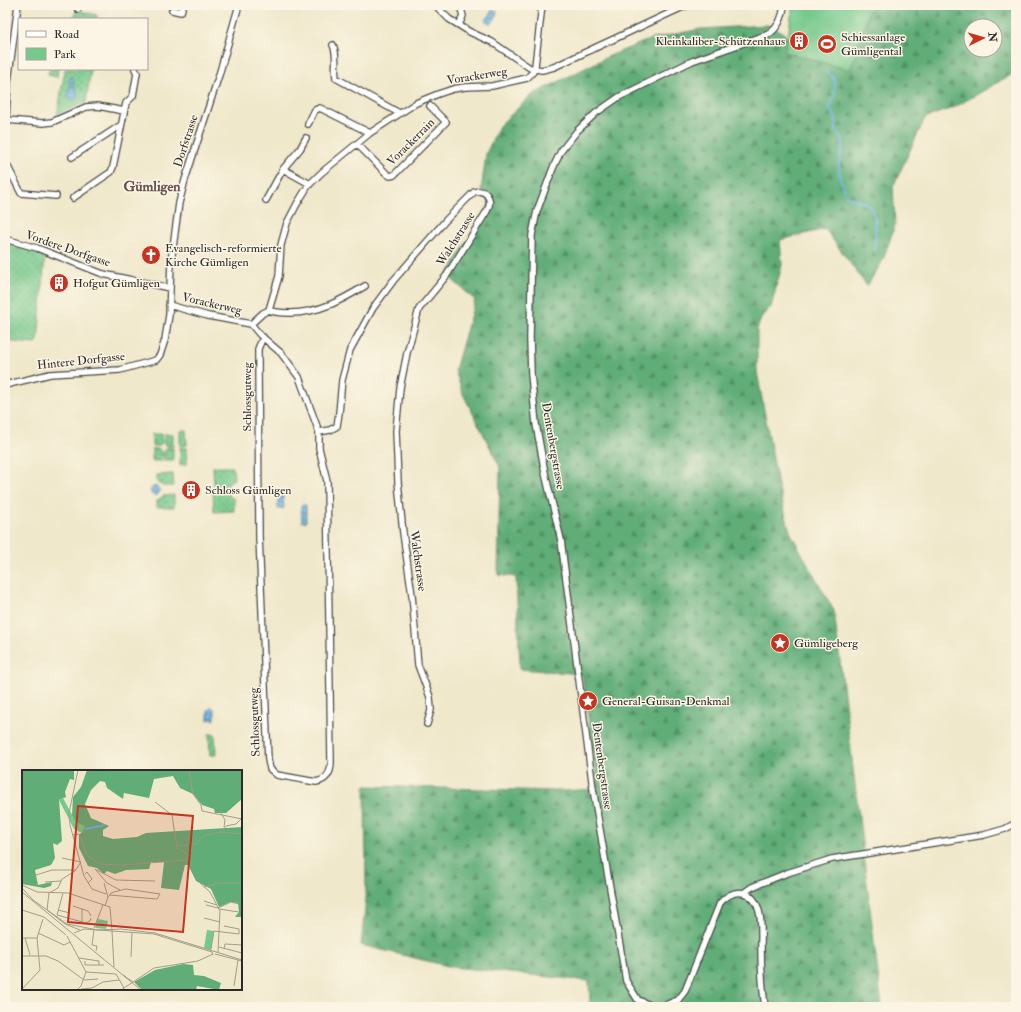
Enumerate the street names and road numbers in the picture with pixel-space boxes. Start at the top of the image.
street label: Vorackerweg [446,64,509,88]
street label: Dorfstrasse [170,113,202,169]
street label: Vorackerrain [384,115,438,169]
street label: Walchstrasse [433,209,478,270]
street label: Vordere Dorfgasse [24,227,112,271]
street label: Vorackerweg [181,290,244,318]
street label: Hintere Dorfgasse [36,349,126,373]
street label: Schlossgutweg [240,361,255,432]
street label: Dentenbergstrasse [538,401,568,491]
street label: Walchstrasse [406,529,430,592]
street label: Schlossgutweg [246,686,264,757]
street label: Dentenbergstrasse [588,721,616,811]

